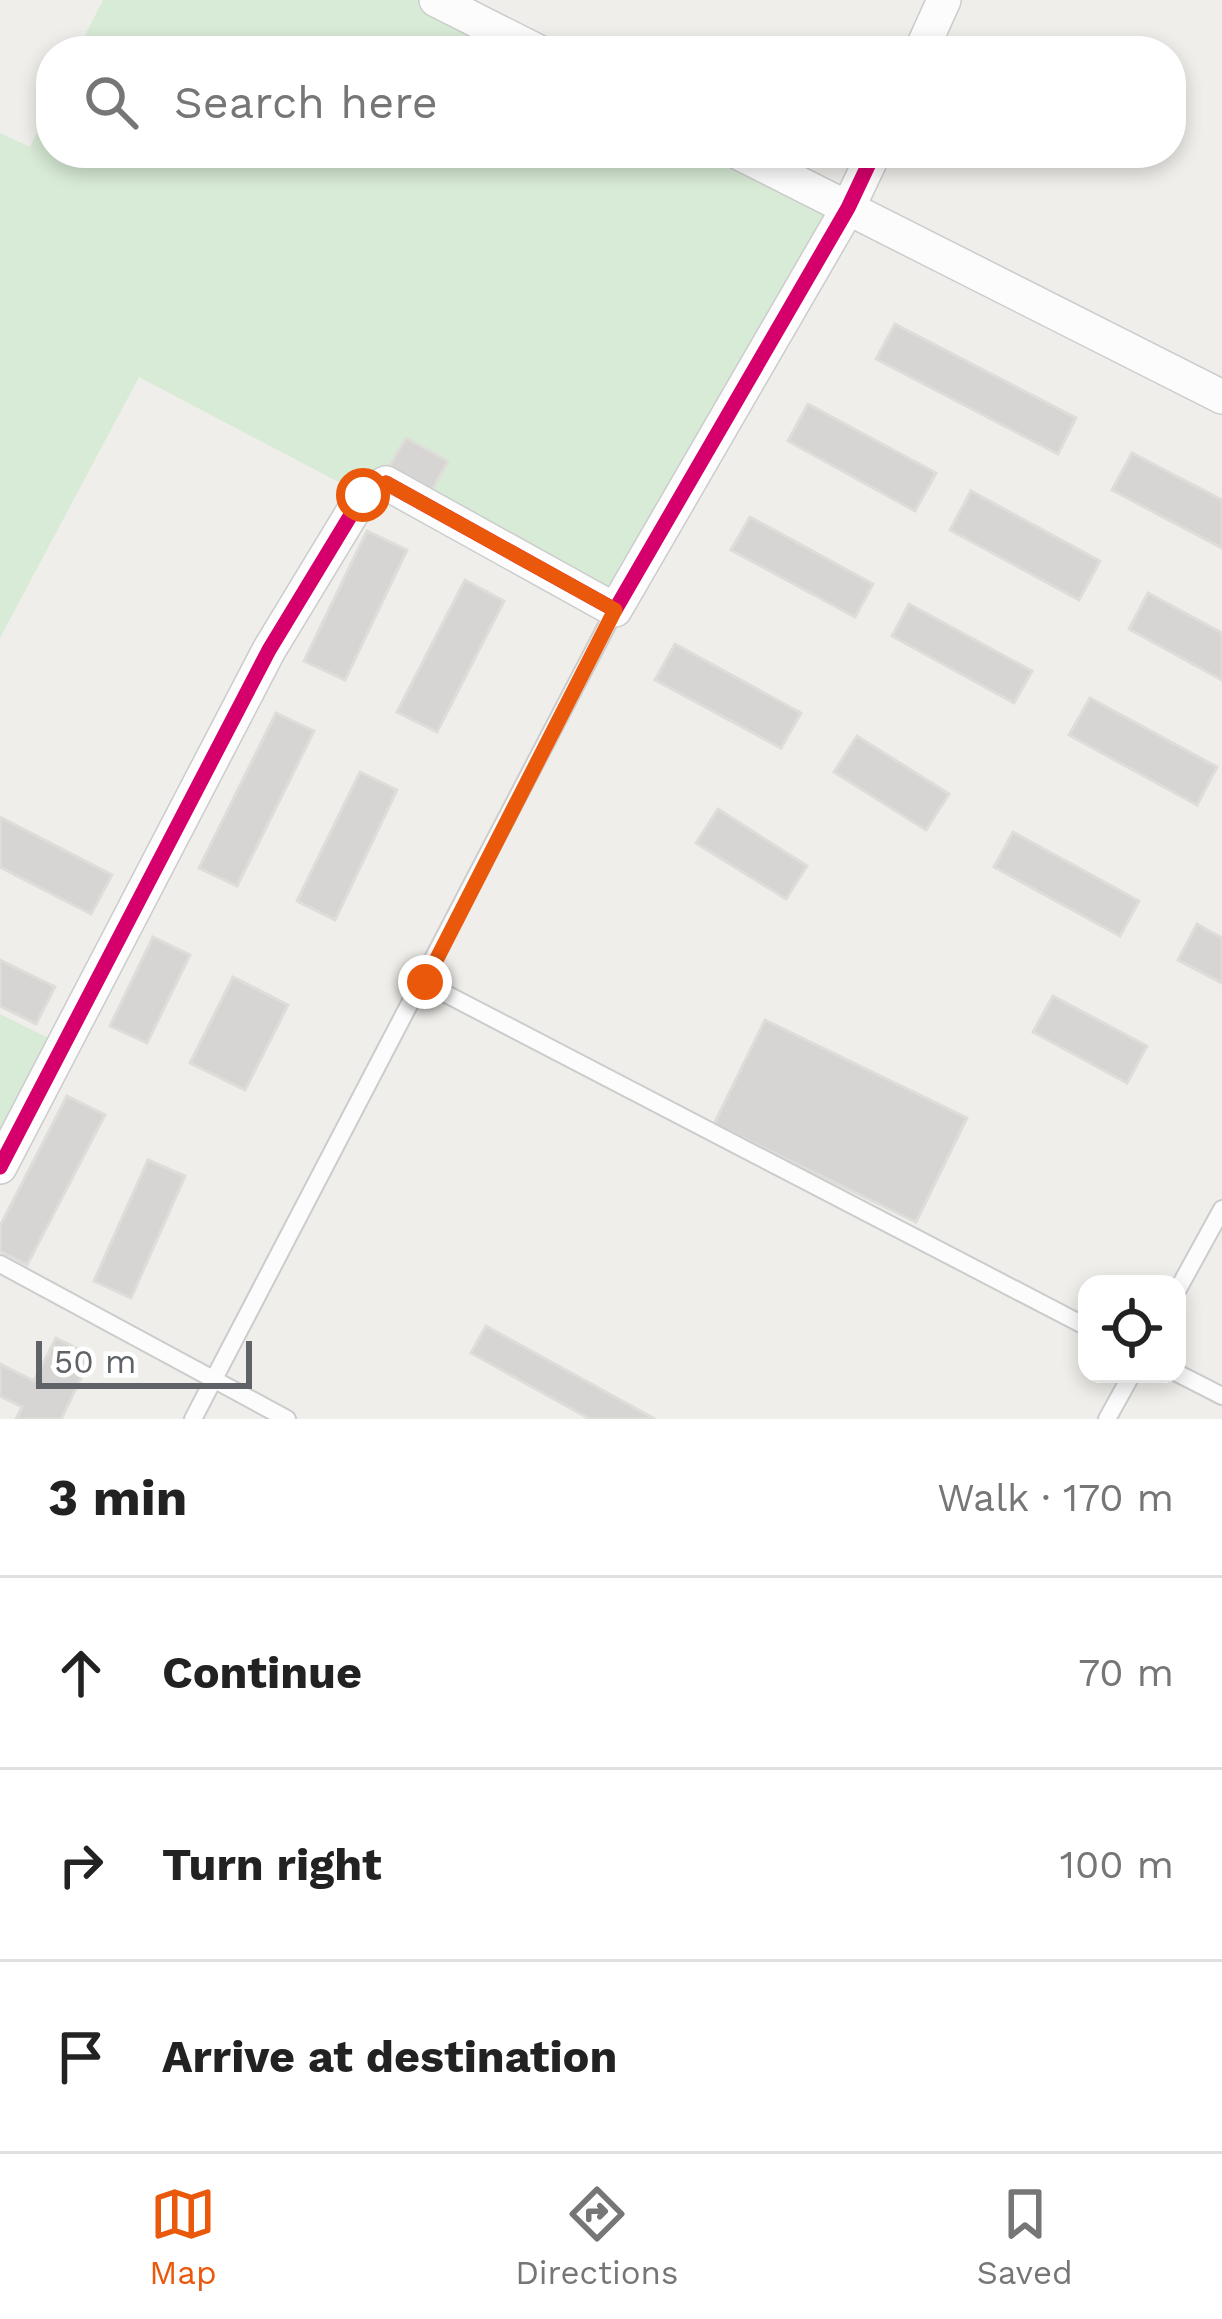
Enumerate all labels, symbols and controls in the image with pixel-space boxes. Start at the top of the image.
search box [36,36,1186,168]
icon: search [78,69,144,135]
text: Search here [174,76,438,129]
route start [336,468,390,522]
route end [398,955,452,1009]
map controls [1078,1275,1186,1383]
button: locate [1078,1275,1186,1383]
scale bar [36,1335,252,1388]
text: 50 m [54,1342,136,1381]
text: 3 min [48,1468,187,1527]
text: Walk · 170 m [937,1475,1174,1520]
icon: ahead [48,1640,114,1706]
text: Continue [162,1646,362,1699]
text: 70 m [1078,1650,1174,1695]
icon: right [48,1832,114,1898]
text: Turn right [162,1838,382,1891]
text: 100 m [1060,1842,1174,1887]
icon: arrive [48,2024,114,2090]
text: Arrive at destination [162,2030,617,2083]
tab: Map [149,2181,217,2292]
tab: Directions [515,2181,678,2292]
tab: Saved [977,2181,1073,2292]

